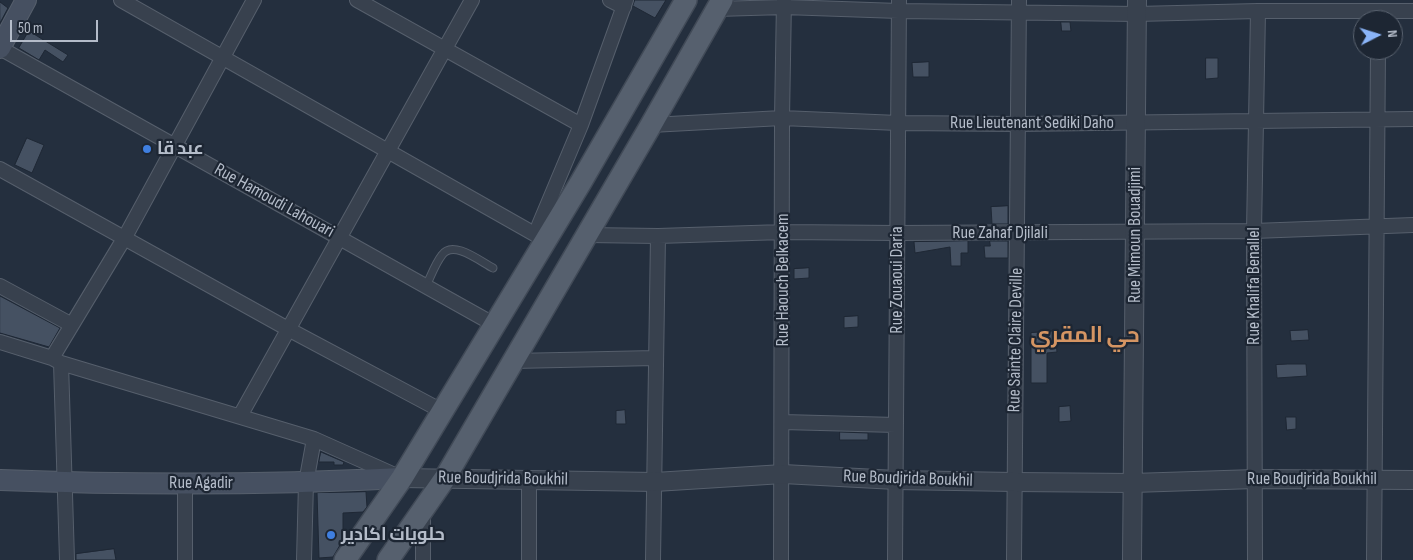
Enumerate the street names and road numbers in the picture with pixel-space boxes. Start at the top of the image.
street label: Rue Lieutenant Sediki Daho [950,112,1114,134]
street label: Rue Hamoudi Lahouari [210,159,338,243]
street label: Rue Mimoun Bouadjimi [1124,167,1146,303]
street label: Rue Haouch Belkacem [772,213,794,347]
street label: Rue Zahaf Djilali [952,222,1048,244]
street label: Rue Zouaoui Daria [886,226,908,334]
street label: Rue Khalifa Benallel [1243,227,1265,345]
street label: Rue Sainte Claire Deville [1004,267,1028,413]
street label: Rue Boudjrida Boukhil [843,466,973,492]
street label: Rue Boudjrida Boukhil [438,467,568,491]
street label: Rue Boudjrida Boukhil [1247,468,1377,490]
street label: Rue Agadir [169,472,233,494]

